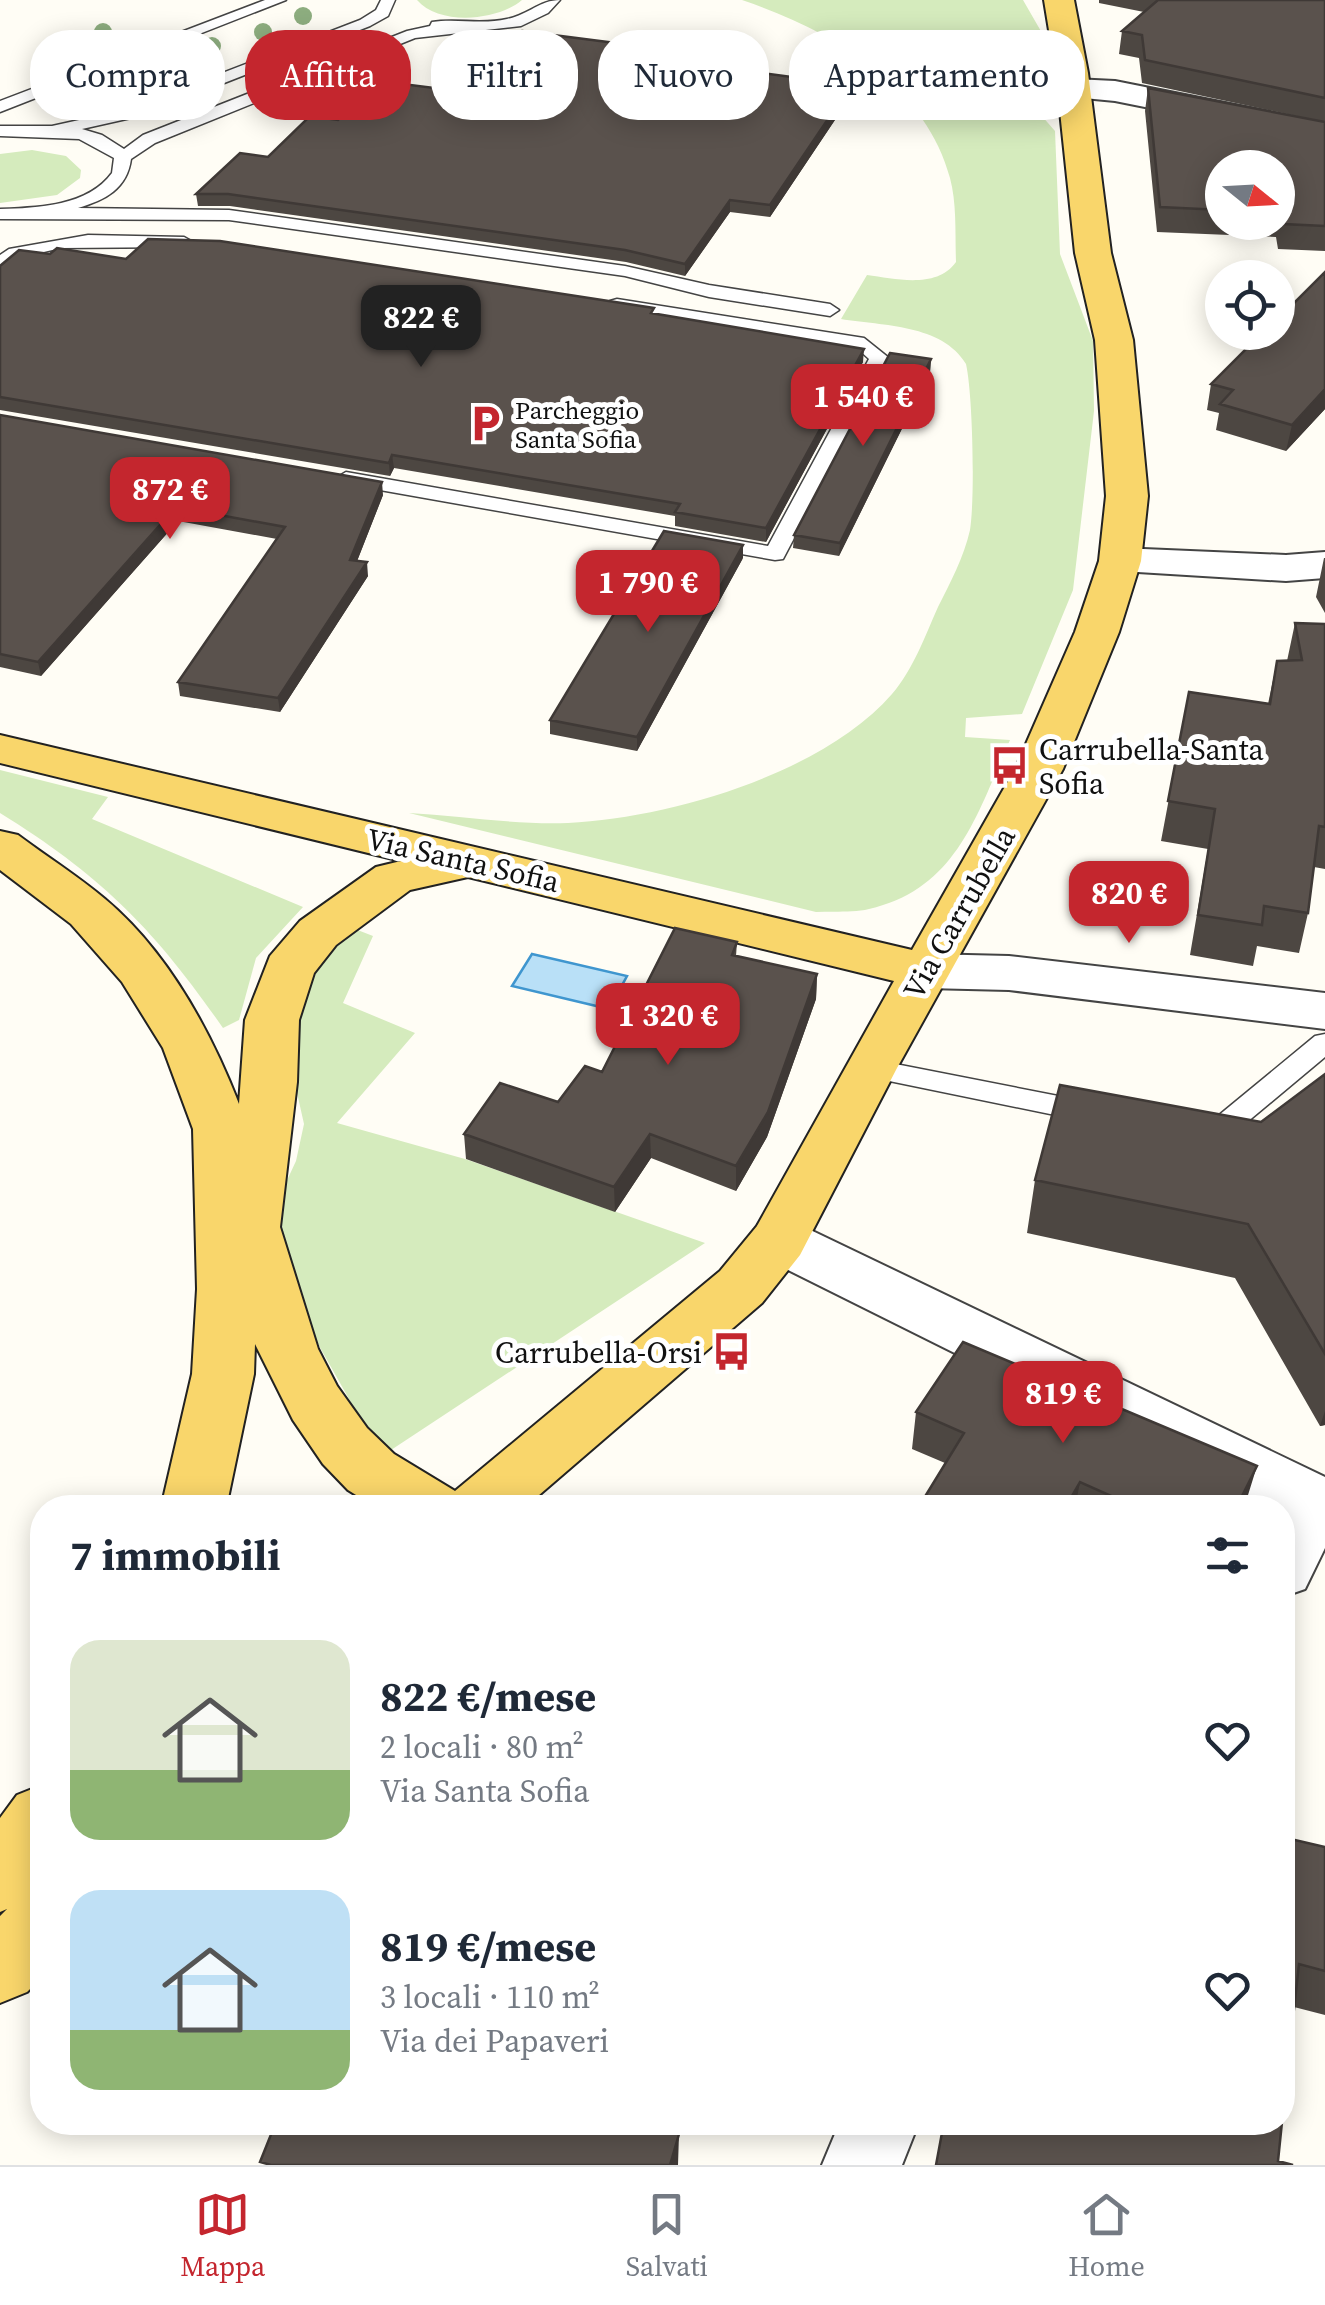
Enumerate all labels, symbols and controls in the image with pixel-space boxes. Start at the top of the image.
chip: Compra [30,30,225,120]
chip: Affitta [245,30,411,120]
chip: Filtri [431,30,578,120]
chip: Nuovo [598,30,769,120]
chip: Appartamento [789,30,1085,120]
north arrow [1205,150,1295,240]
map controls [1205,150,1295,350]
button: locate [1205,260,1295,350]
pin: 822 € [351,285,491,370]
text: 822 € [383,295,459,339]
pin: 1 540 € [771,364,955,449]
text: 1 540 € [813,374,913,418]
place label: Parcheggio Santa Sofia [515,393,639,456]
parking icon: Parcheggio Santa Sofia [464,403,506,445]
pin: 872 € [100,457,240,542]
text: 872 € [132,467,208,511]
pin: 1 790 € [556,550,740,635]
text: 1 790 € [598,560,698,604]
place label: Carrubella-Santa Sofia [1039,729,1264,804]
bus stop icon: Carrubella-Santa Sofia [988,745,1030,787]
street label: Via Santa Sofia [363,818,564,902]
street label: Via Carrubella [893,819,1025,1007]
pin: 820 € [1059,861,1199,946]
text: 820 € [1091,871,1167,915]
pin: 1 320 € [576,983,760,1068]
text: 1 320 € [618,993,718,1037]
bus stop icon: Carrubella-Orsi [711,1331,753,1373]
place label: Carrubella-Orsi [495,1332,702,1373]
pin: 819 € [993,1361,1133,1446]
text: 819 € [1025,1371,1101,1415]
text: 7 immobili [70,1526,281,1584]
icon: filters [1200,1528,1255,1583]
text: 822 €/mese [380,1667,596,1725]
icon: home [150,1680,270,1800]
icon: heart [1200,1713,1255,1768]
text: 2 locali · 80 m² [380,1725,584,1769]
text: Via Santa Sofia [380,1769,589,1813]
text: 819 €/mese [380,1917,596,1975]
icon: home [150,1930,270,2050]
icon: heart [1200,1963,1255,2018]
text: 3 locali · 110 m² [380,1975,600,2019]
text: Via dei Papaveri [380,2019,609,2063]
tab: Mappa [180,2187,265,2285]
tab: Salvati [626,2187,708,2285]
tab: Home [1068,2187,1145,2285]

